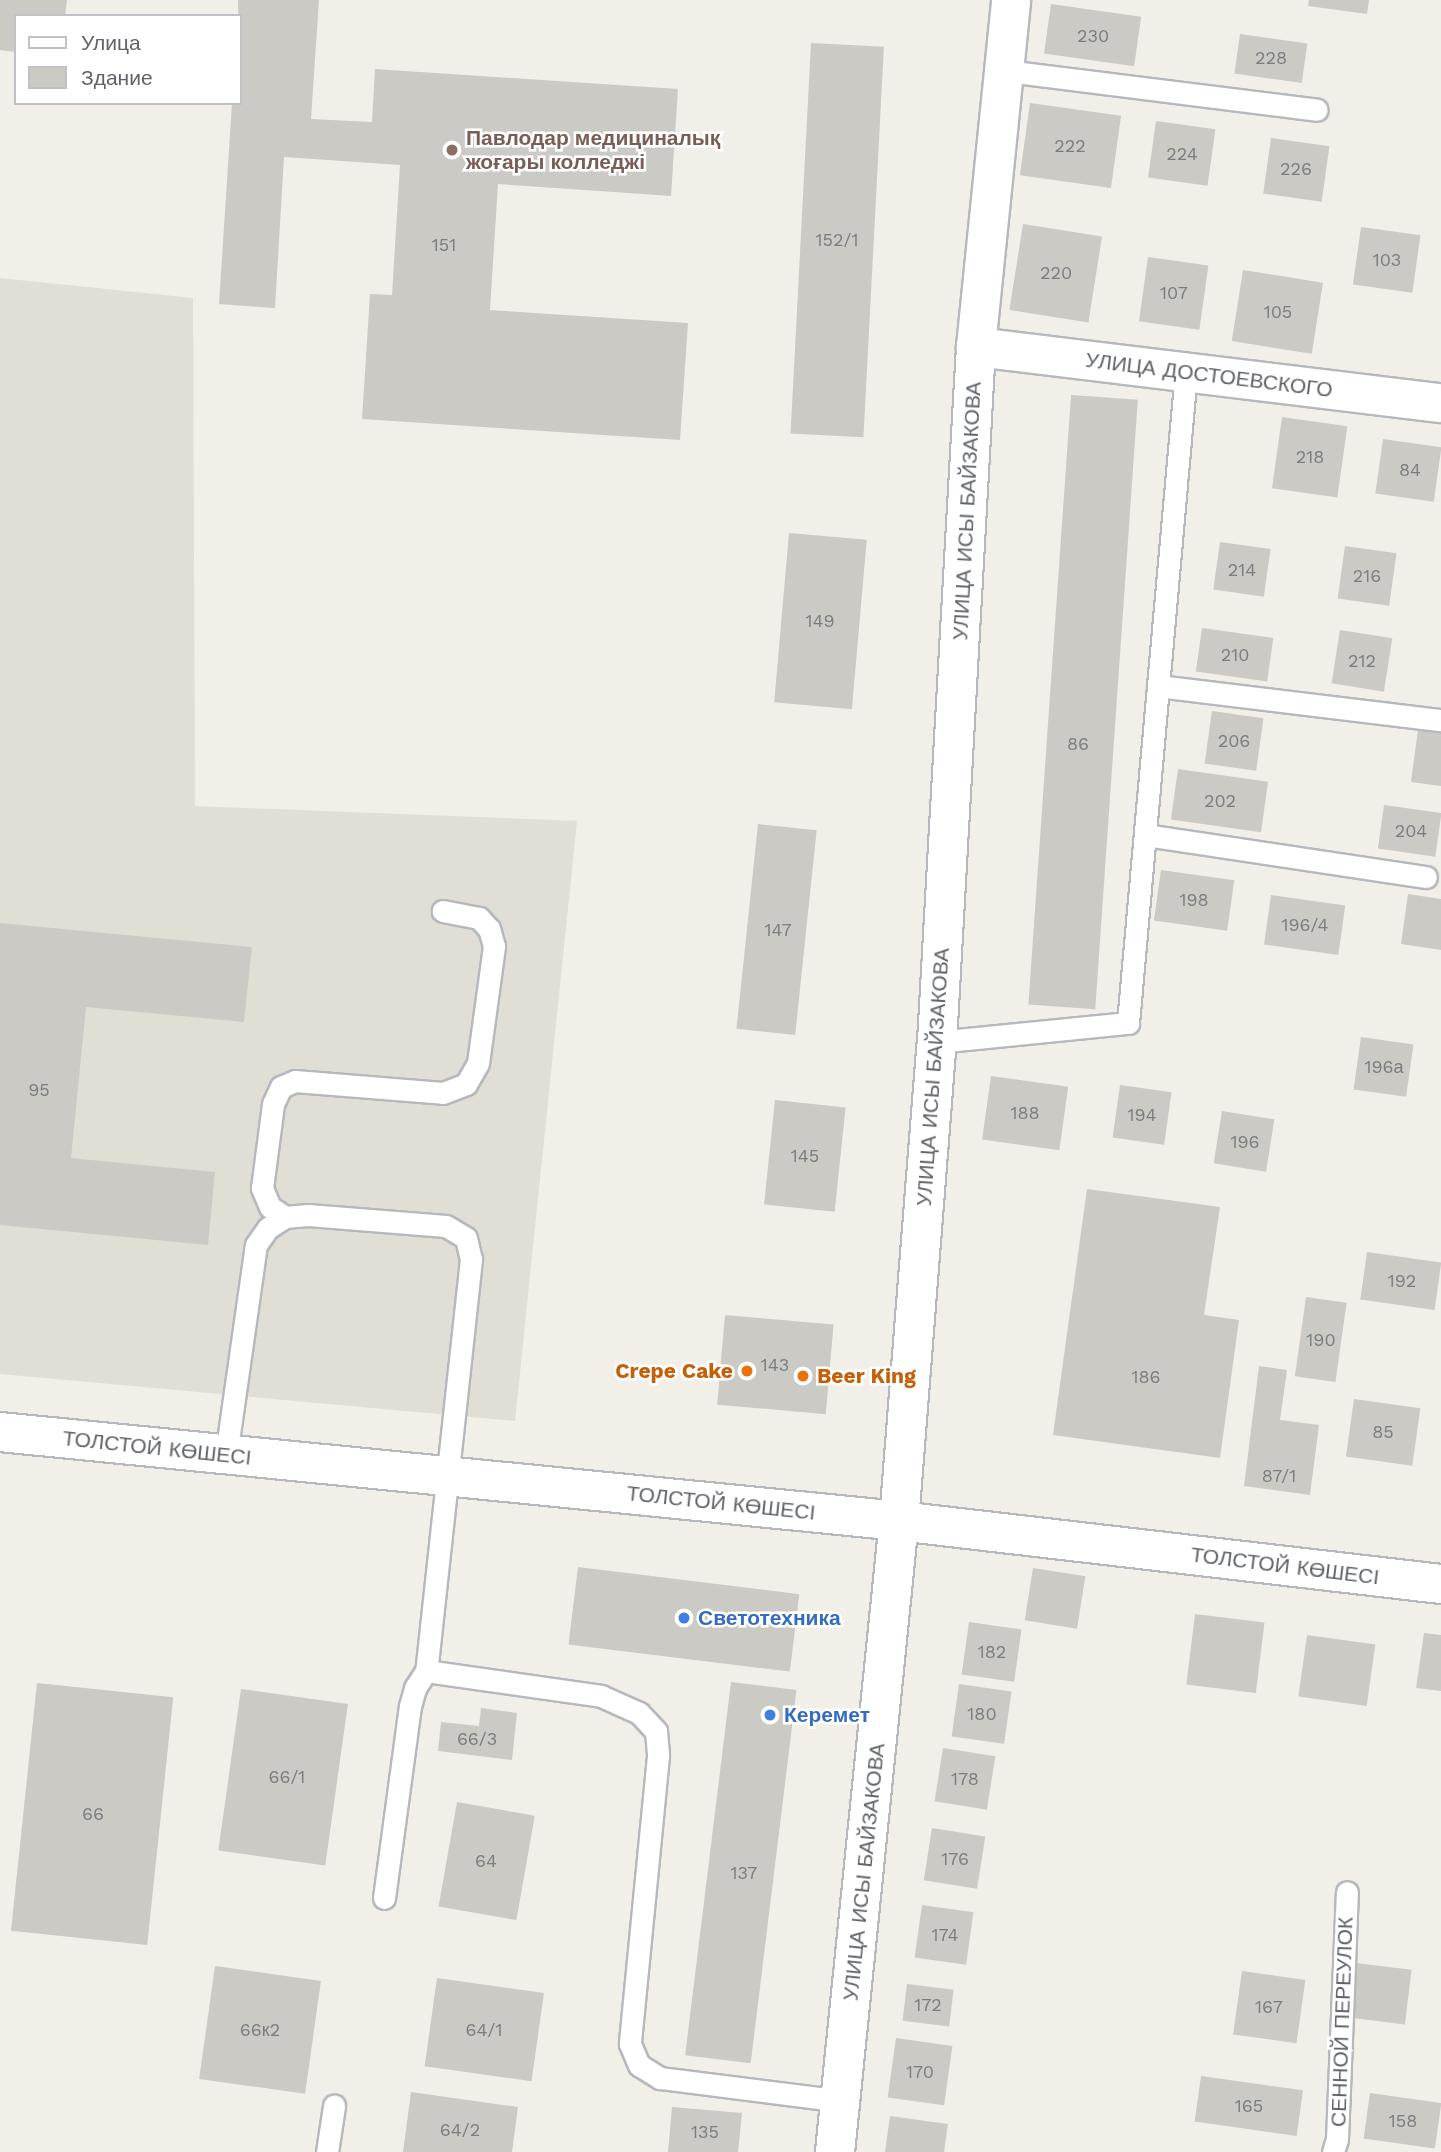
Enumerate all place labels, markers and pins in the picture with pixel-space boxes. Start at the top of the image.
place label: Павлодар медициналық жоғары колледжі [466,125,720,175]
marker: Павлодар медициналық жоғары колледжі [444,142,460,158]
place label: Crepe Cake [615,1358,733,1384]
marker: Crepe Cake [739,1363,755,1379]
place label: Beer King [817,1363,916,1389]
marker: Beer King [795,1368,811,1384]
place label: Светотехника [698,1605,841,1631]
marker: Светотехника [676,1610,692,1626]
place label: Керемет [784,1702,870,1728]
marker: Керемет [762,1707,778,1723]

